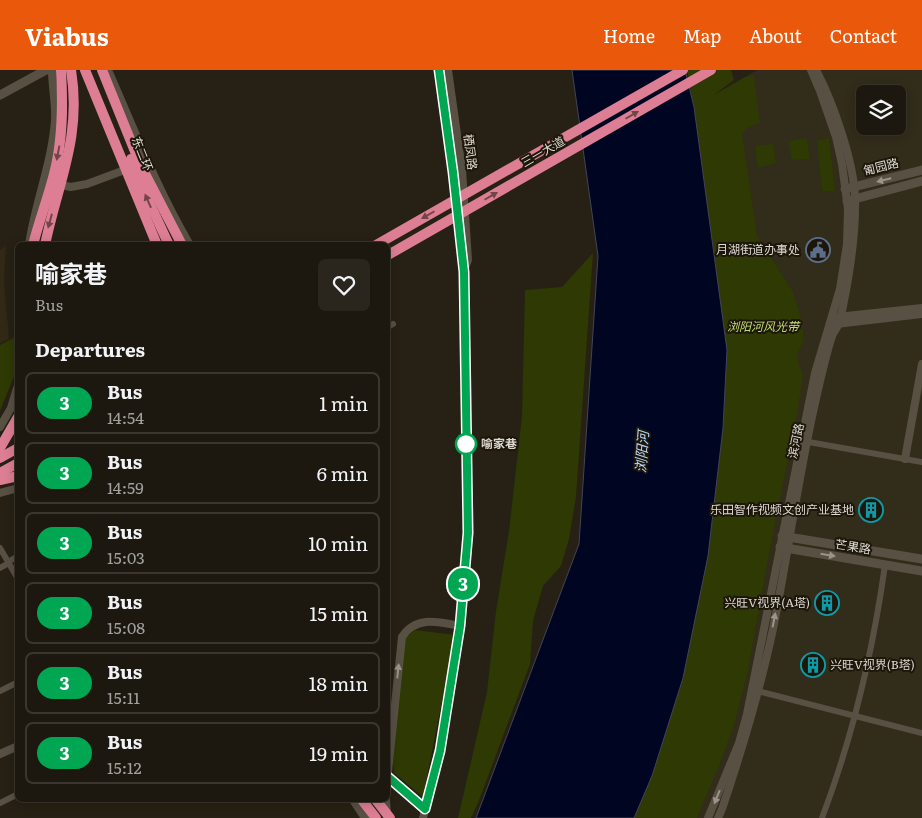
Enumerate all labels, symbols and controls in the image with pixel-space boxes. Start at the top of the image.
text: Viabus [25,18,109,53]
text: Home [603,22,655,49]
text: Map [683,22,721,49]
text: About [749,22,802,49]
text: Contact [830,22,897,49]
map controls [856,85,906,135]
button: layers [856,85,906,135]
one-way arrow [626,111,639,120]
street label: 三一大道 [517,131,568,171]
street label: 栖凤路 [460,133,482,171]
street label: 东二环 [128,134,158,174]
one-way arrow [54,146,62,162]
street label: 匍园路 [861,153,900,179]
one-way arrow [876,176,891,184]
one-way arrow [484,191,498,200]
one-way arrow [144,194,152,208]
one-way arrow [421,211,434,220]
one-way arrow [46,213,54,228]
public building icon: 月湖街道办事处 [805,237,831,263]
place label: 月湖街道办事处 [716,240,800,258]
text: 喻家巷 [35,255,107,290]
button: heart [318,259,370,311]
text: Bus [35,292,63,316]
park label: 浏阳河风光带 [727,317,801,335]
text: Departures [35,335,145,363]
text: Bus [107,377,142,405]
text: 3 [59,389,70,416]
text: 1 min [319,389,368,417]
text: 14:54 [107,405,144,429]
street label: 滨河路 [782,421,808,460]
water label: 浏阳河 [630,427,653,474]
marker: 喻家巷 [455,433,477,455]
place label: 喻家巷 [481,434,517,452]
text: Bus [107,447,142,475]
text: 3 [59,459,70,486]
text: 6 min [317,459,368,487]
text: 14:59 [107,475,144,499]
building icon: 乐田智作视频文创产业基地 [858,497,884,523]
place label: 乐田智作视频文创产业基地 [710,500,854,518]
text: Bus [107,517,142,545]
text: 3 [59,529,70,556]
text: 10 min [308,529,368,557]
street label: 芒果路 [834,534,872,558]
text: 15:03 [107,545,145,569]
one-way arrow [820,552,836,560]
line badge: 3 [447,568,479,600]
text: 3 [458,570,468,597]
text: Bus [107,587,142,615]
building icon: 兴旺V视界(A塔) [814,590,840,616]
place label: 兴旺V视界(A塔) [724,593,810,611]
text: 3 [59,599,70,626]
text: 15 min [309,599,368,627]
one-way arrow [771,612,779,628]
text: 15:08 [107,615,145,639]
building icon: 兴旺V视界(B塔) [800,652,826,678]
place label: 兴旺V视界(B塔) [830,655,915,673]
text: Bus [107,657,142,685]
one-way arrow [394,663,402,679]
text: 3 [59,669,70,696]
text: 18 min [309,669,368,697]
text: 15:11 [107,685,140,709]
text: Bus [107,727,142,755]
text: 3 [59,739,70,766]
text: 19 min [309,739,368,767]
text: 15:12 [107,755,142,779]
one-way arrow [713,790,721,804]

